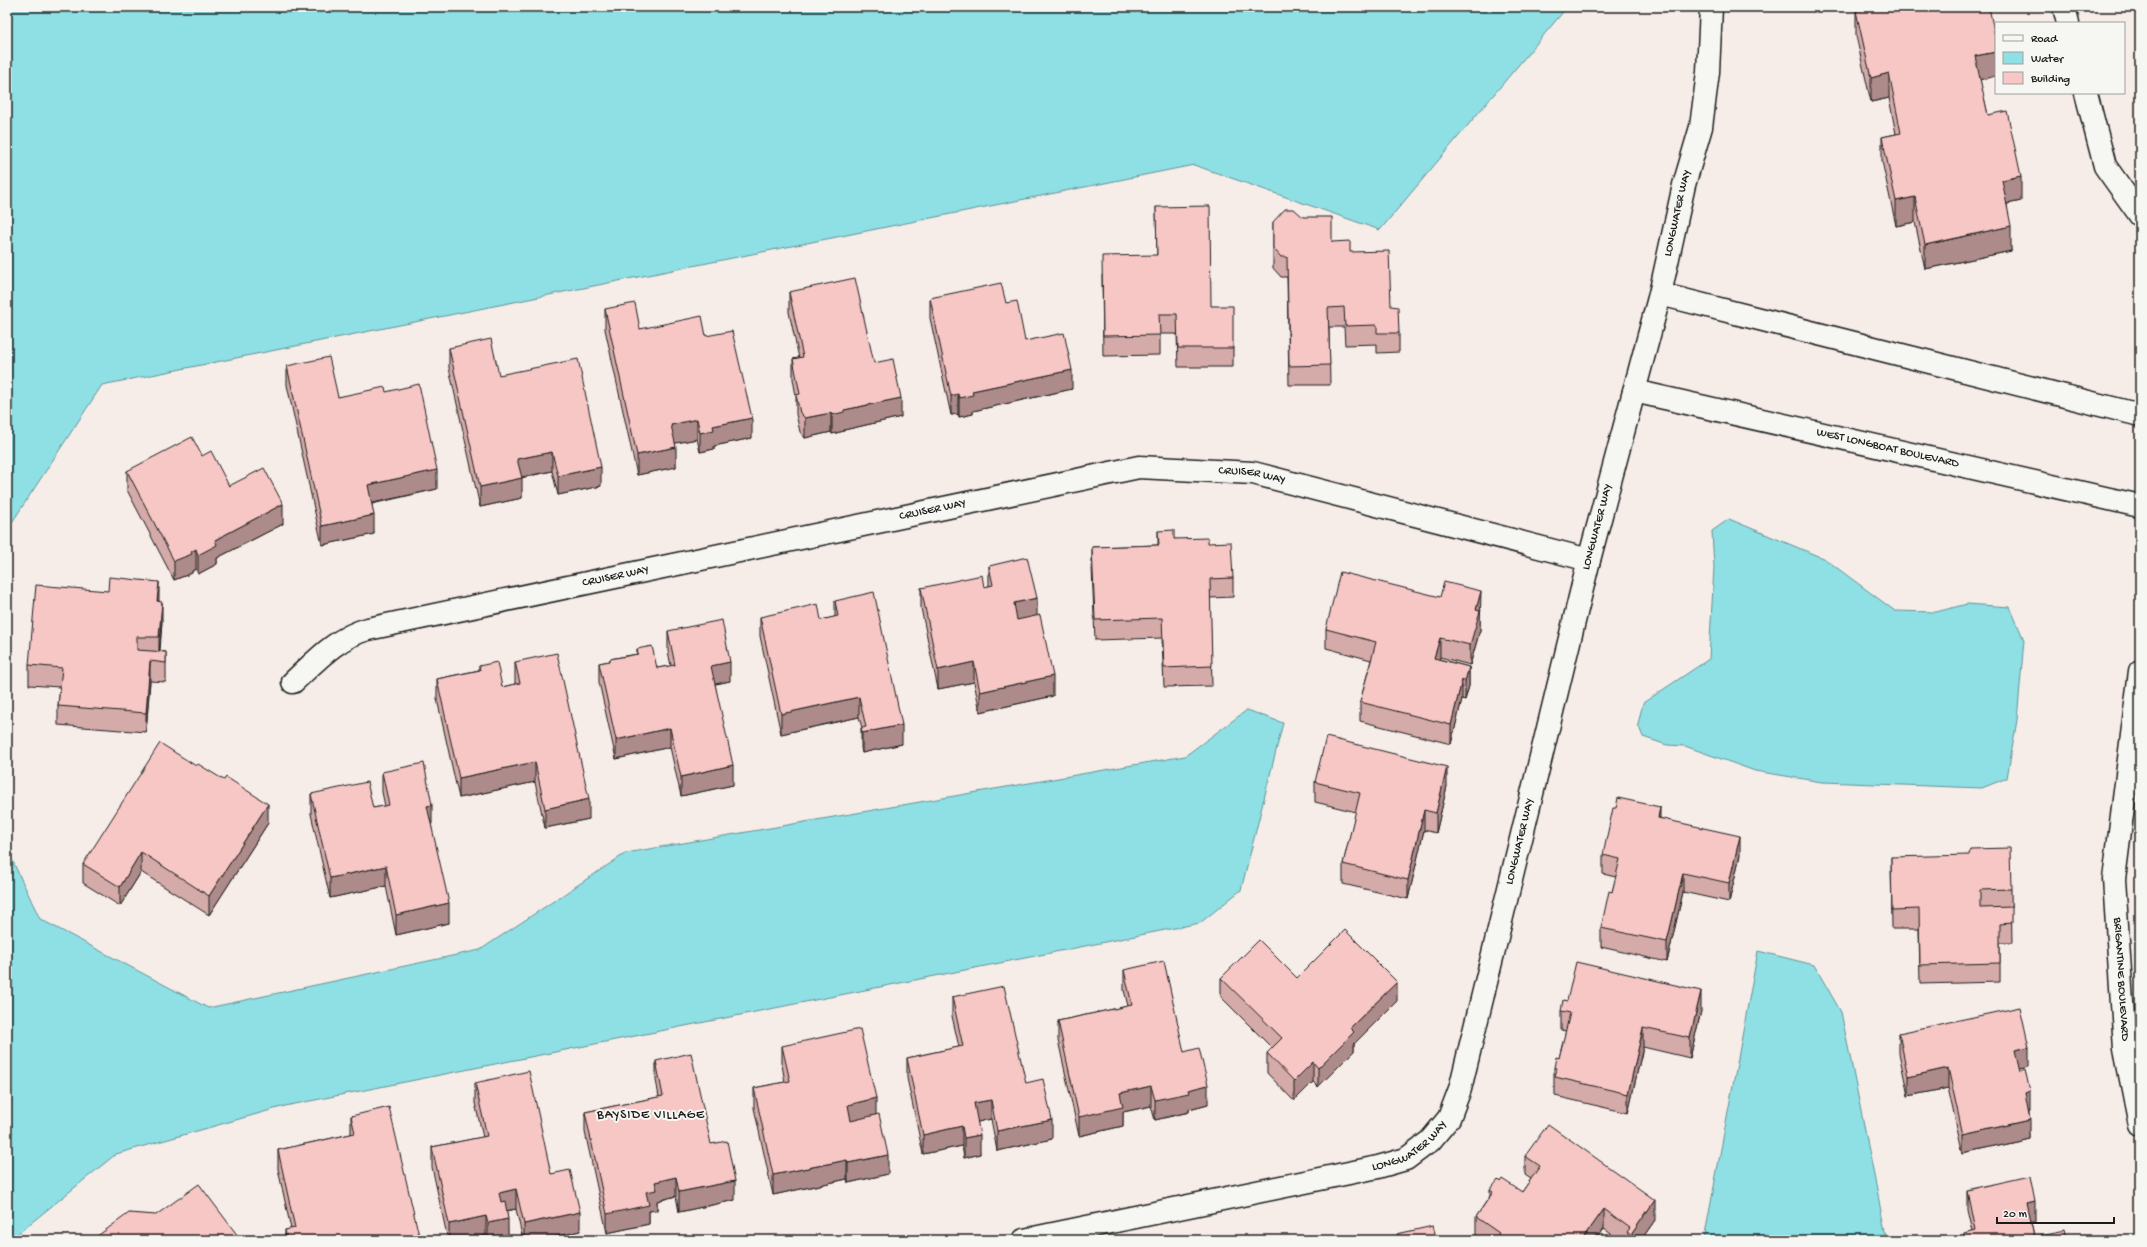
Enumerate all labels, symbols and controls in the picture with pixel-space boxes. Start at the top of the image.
legend [1995,22,2125,94]
text: Road [2031,33,2058,47]
text: Water [2031,53,2065,67]
text: Building [2030,73,2070,87]
street label: LONGWATER WAY [1661,168,1695,258]
street label: WEST LONGBOAT BOULEVARD [1815,426,1960,472]
street label: CRUISER WAY [1218,464,1287,488]
street label: LONGWATER WAY [1580,482,1616,572]
street label: CRUISER WAY [898,496,968,524]
street label: CRUISER WAY [581,563,651,591]
street label: LONGWATER WAY [1503,797,1538,886]
street label: BRIGANTINE BOULEVARD [2109,916,2131,1041]
district label: BAYSIDE VILLAGE [596,1108,705,1123]
street label: LONGWATER WAY [1371,1118,1451,1175]
scale bar [1997,1199,2114,1225]
text: 20 m [2003,1208,2028,1222]

